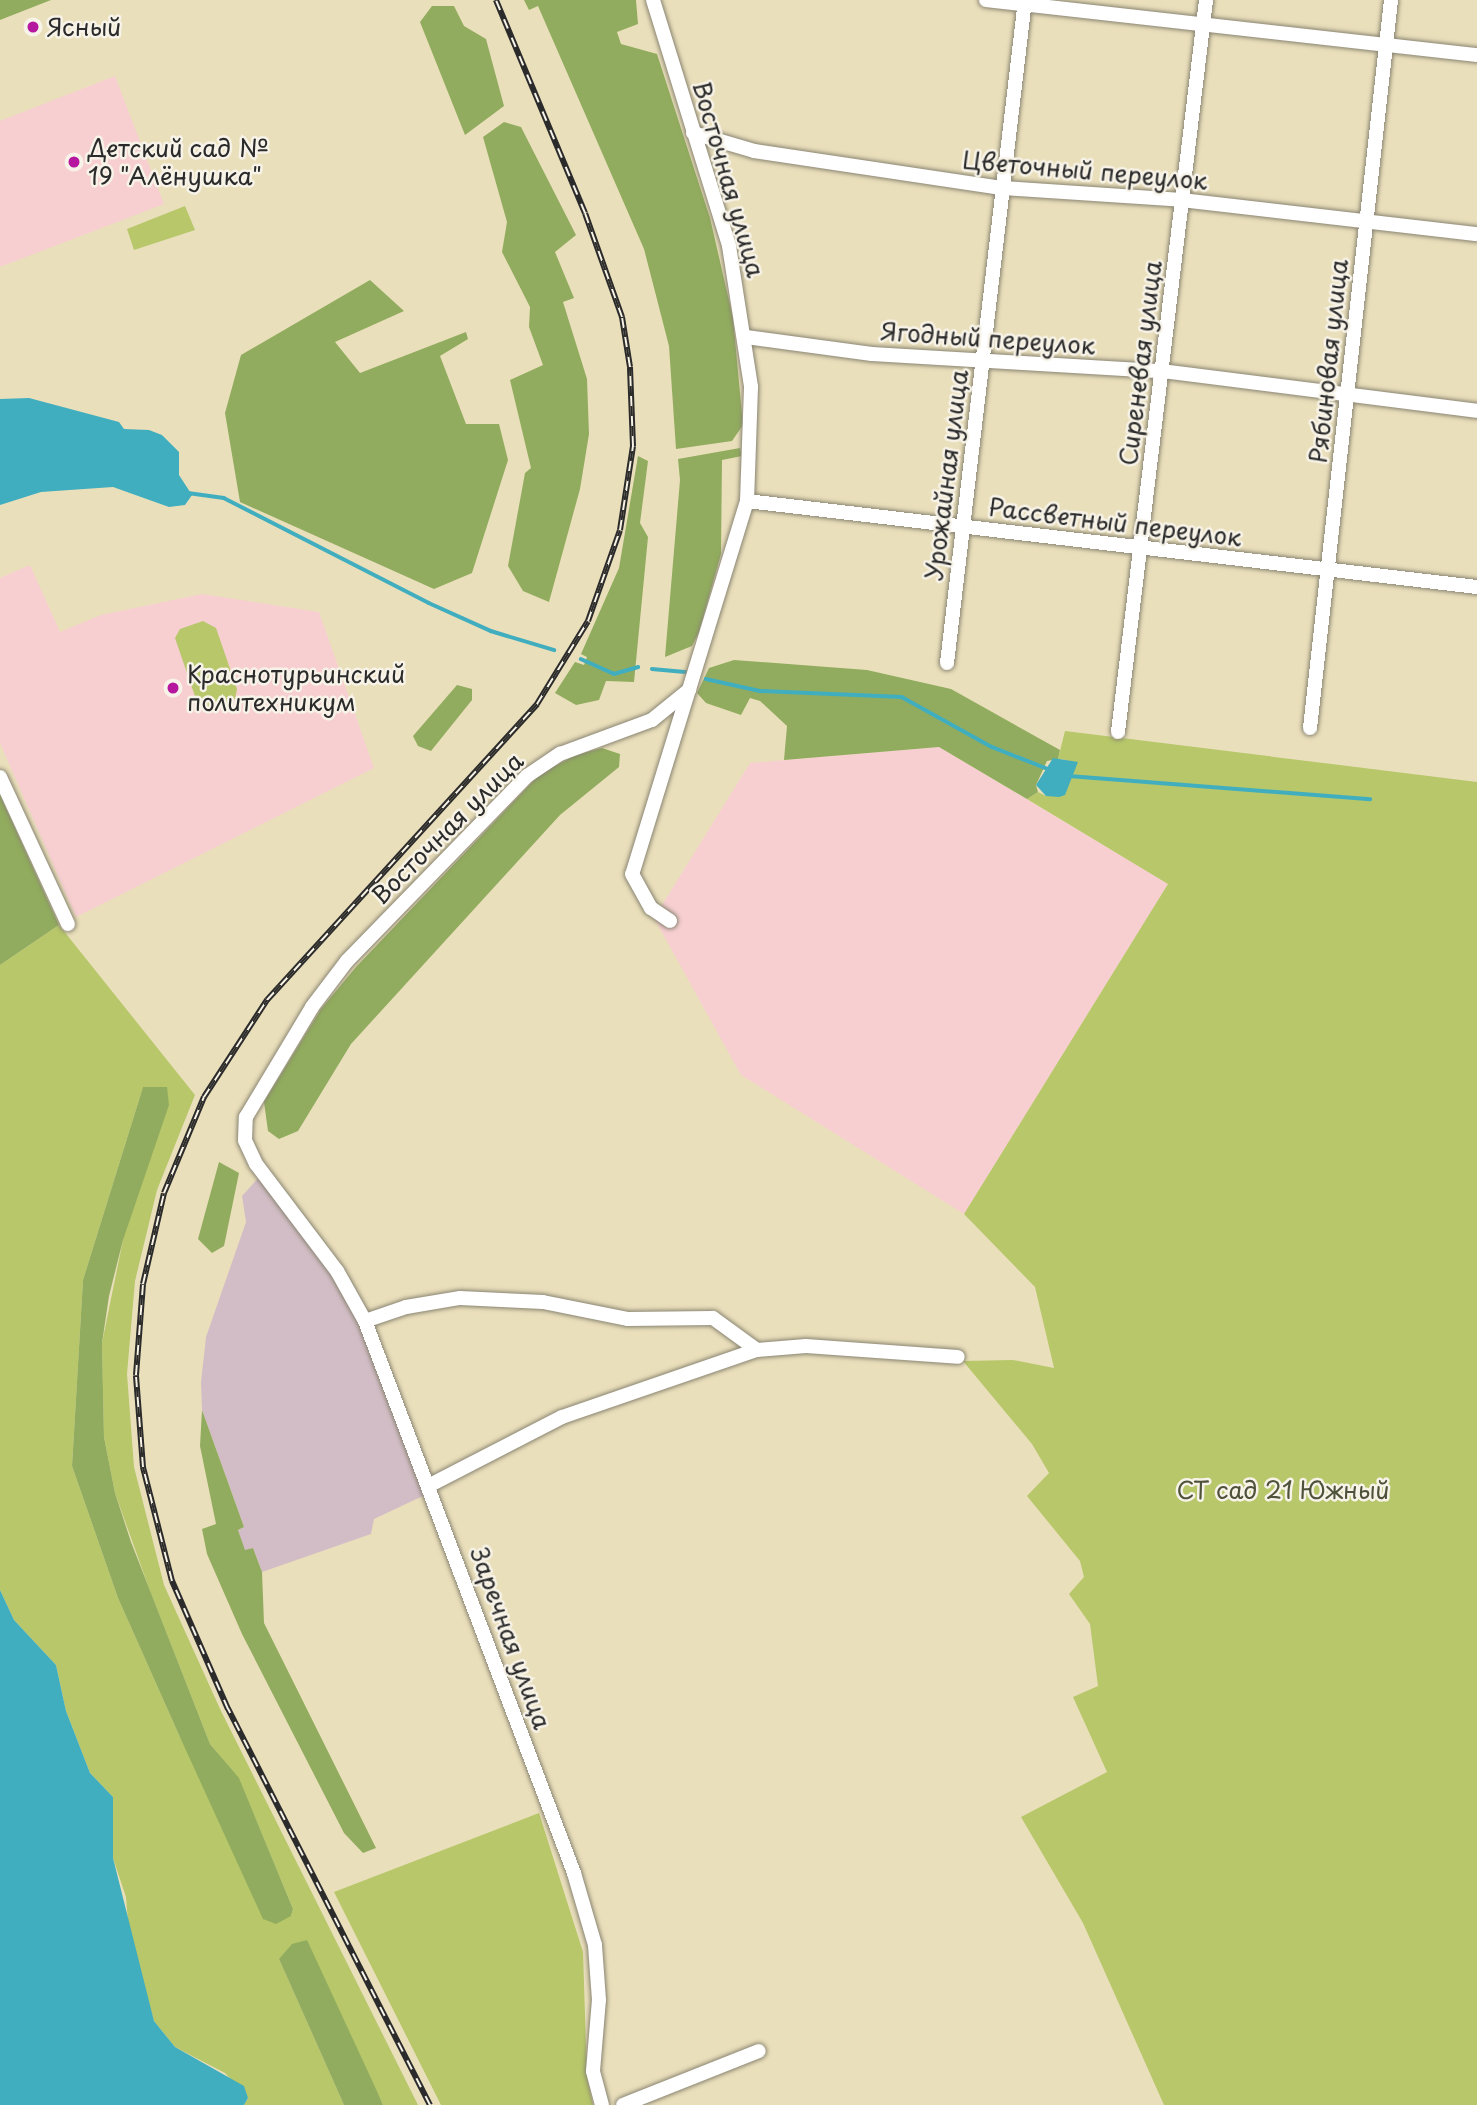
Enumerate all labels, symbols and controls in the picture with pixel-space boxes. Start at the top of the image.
place label: Ясный [47,13,121,41]
marker: Ясный [25,19,41,35]
street label: Восточная улица [687,77,771,281]
place label: Детский сад № 19 "Алёнушка" [88,134,270,190]
street label: Цветочный переулок [961,145,1209,195]
marker: Детский сад № 19 "Алёнушка" [66,154,82,170]
street label: Рябиновая улица [1303,257,1353,465]
street label: Сиреневая улица [1113,259,1167,467]
street label: Ягодный переулок [879,316,1097,360]
street label: Урожайная улица [919,367,973,583]
street label: Рассветный переулок [987,492,1243,552]
place label: Краснотурьинский политехникум [187,660,405,716]
marker: Краснотурьинский политехникум [165,680,181,696]
street label: Восточная улица [365,746,529,910]
park label: СТ сад 21 Южный [1175,1476,1391,1504]
street label: Заречная улица [465,1543,557,1733]

